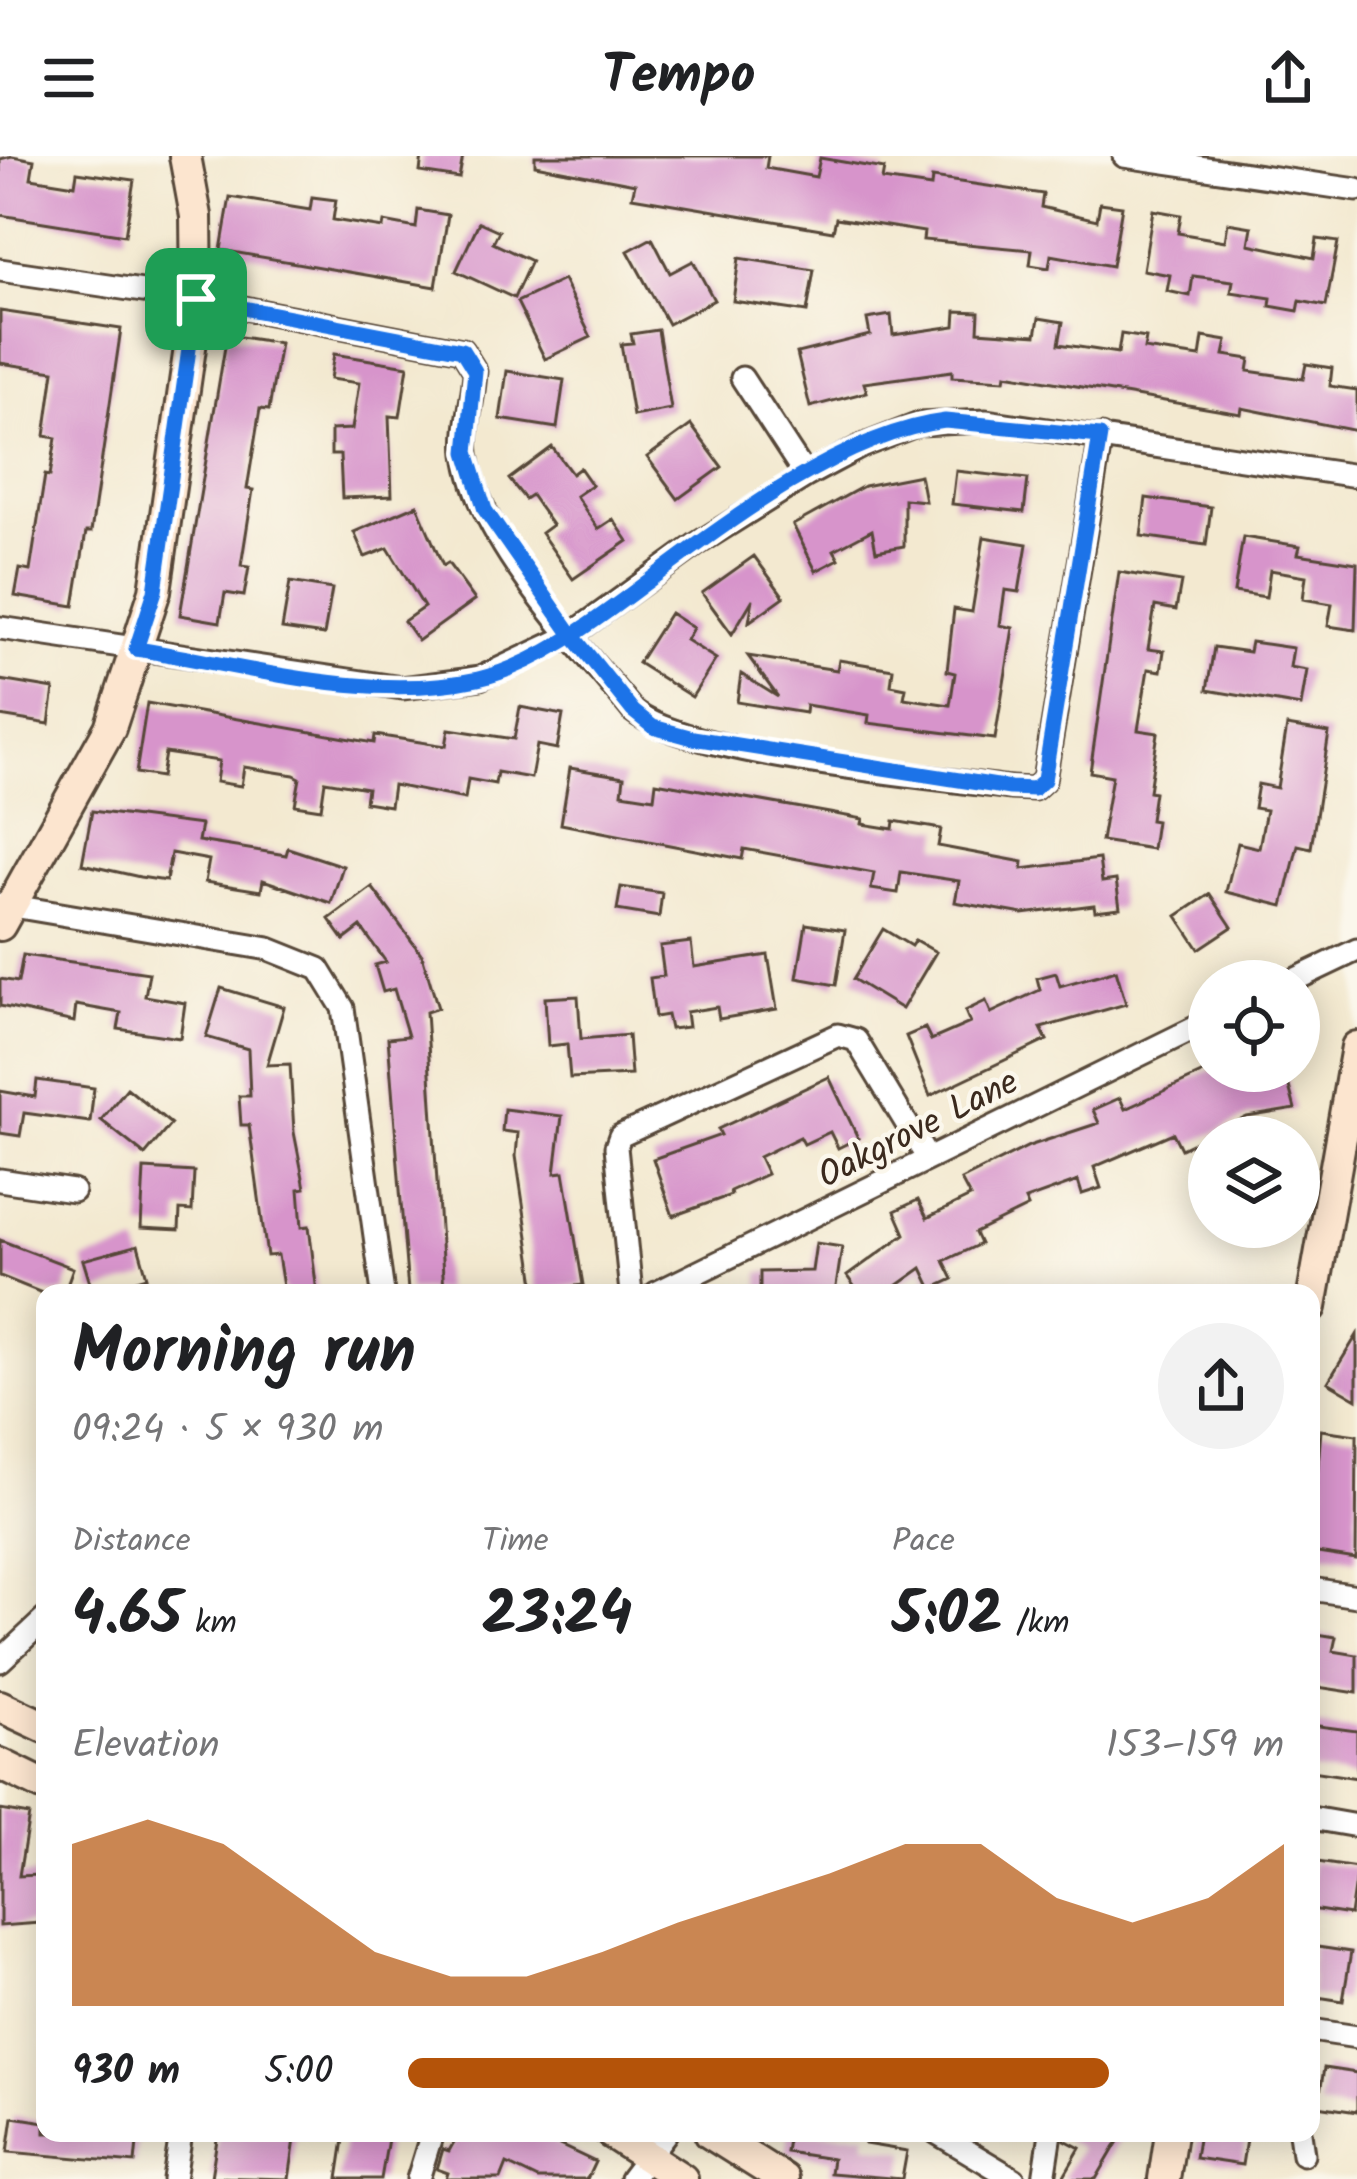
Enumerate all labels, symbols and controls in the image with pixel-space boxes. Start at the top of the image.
text: Tempo [602,35,755,121]
icon: menu [36,45,102,111]
icon: share [1255,45,1321,111]
pin [145,248,247,350]
icon: arrive [163,266,229,332]
map controls [1188,960,1320,1248]
button: locate [1188,960,1320,1092]
street label: Oakgrove Lane [808,1055,1029,1205]
button: layers [1188,1116,1320,1248]
text: Morning run [72,1302,416,1407]
button: share [1158,1323,1284,1449]
text: 09:24 · 5 × 930 m [72,1400,384,1462]
text: Distance [72,1516,191,1569]
text: Time [482,1516,549,1569]
text: Pace [892,1516,955,1569]
text: 4.65 [72,1569,182,1665]
text: 23:24 [482,1569,632,1665]
text: 5:02 [892,1569,1003,1665]
text: km [182,1598,237,1651]
text: /km [1003,1598,1070,1651]
text: Elevation [72,1716,220,1778]
text: 153–159 m [1106,1716,1284,1778]
text: 930 m [72,2042,180,2104]
text: 5:00 [264,2042,334,2104]

